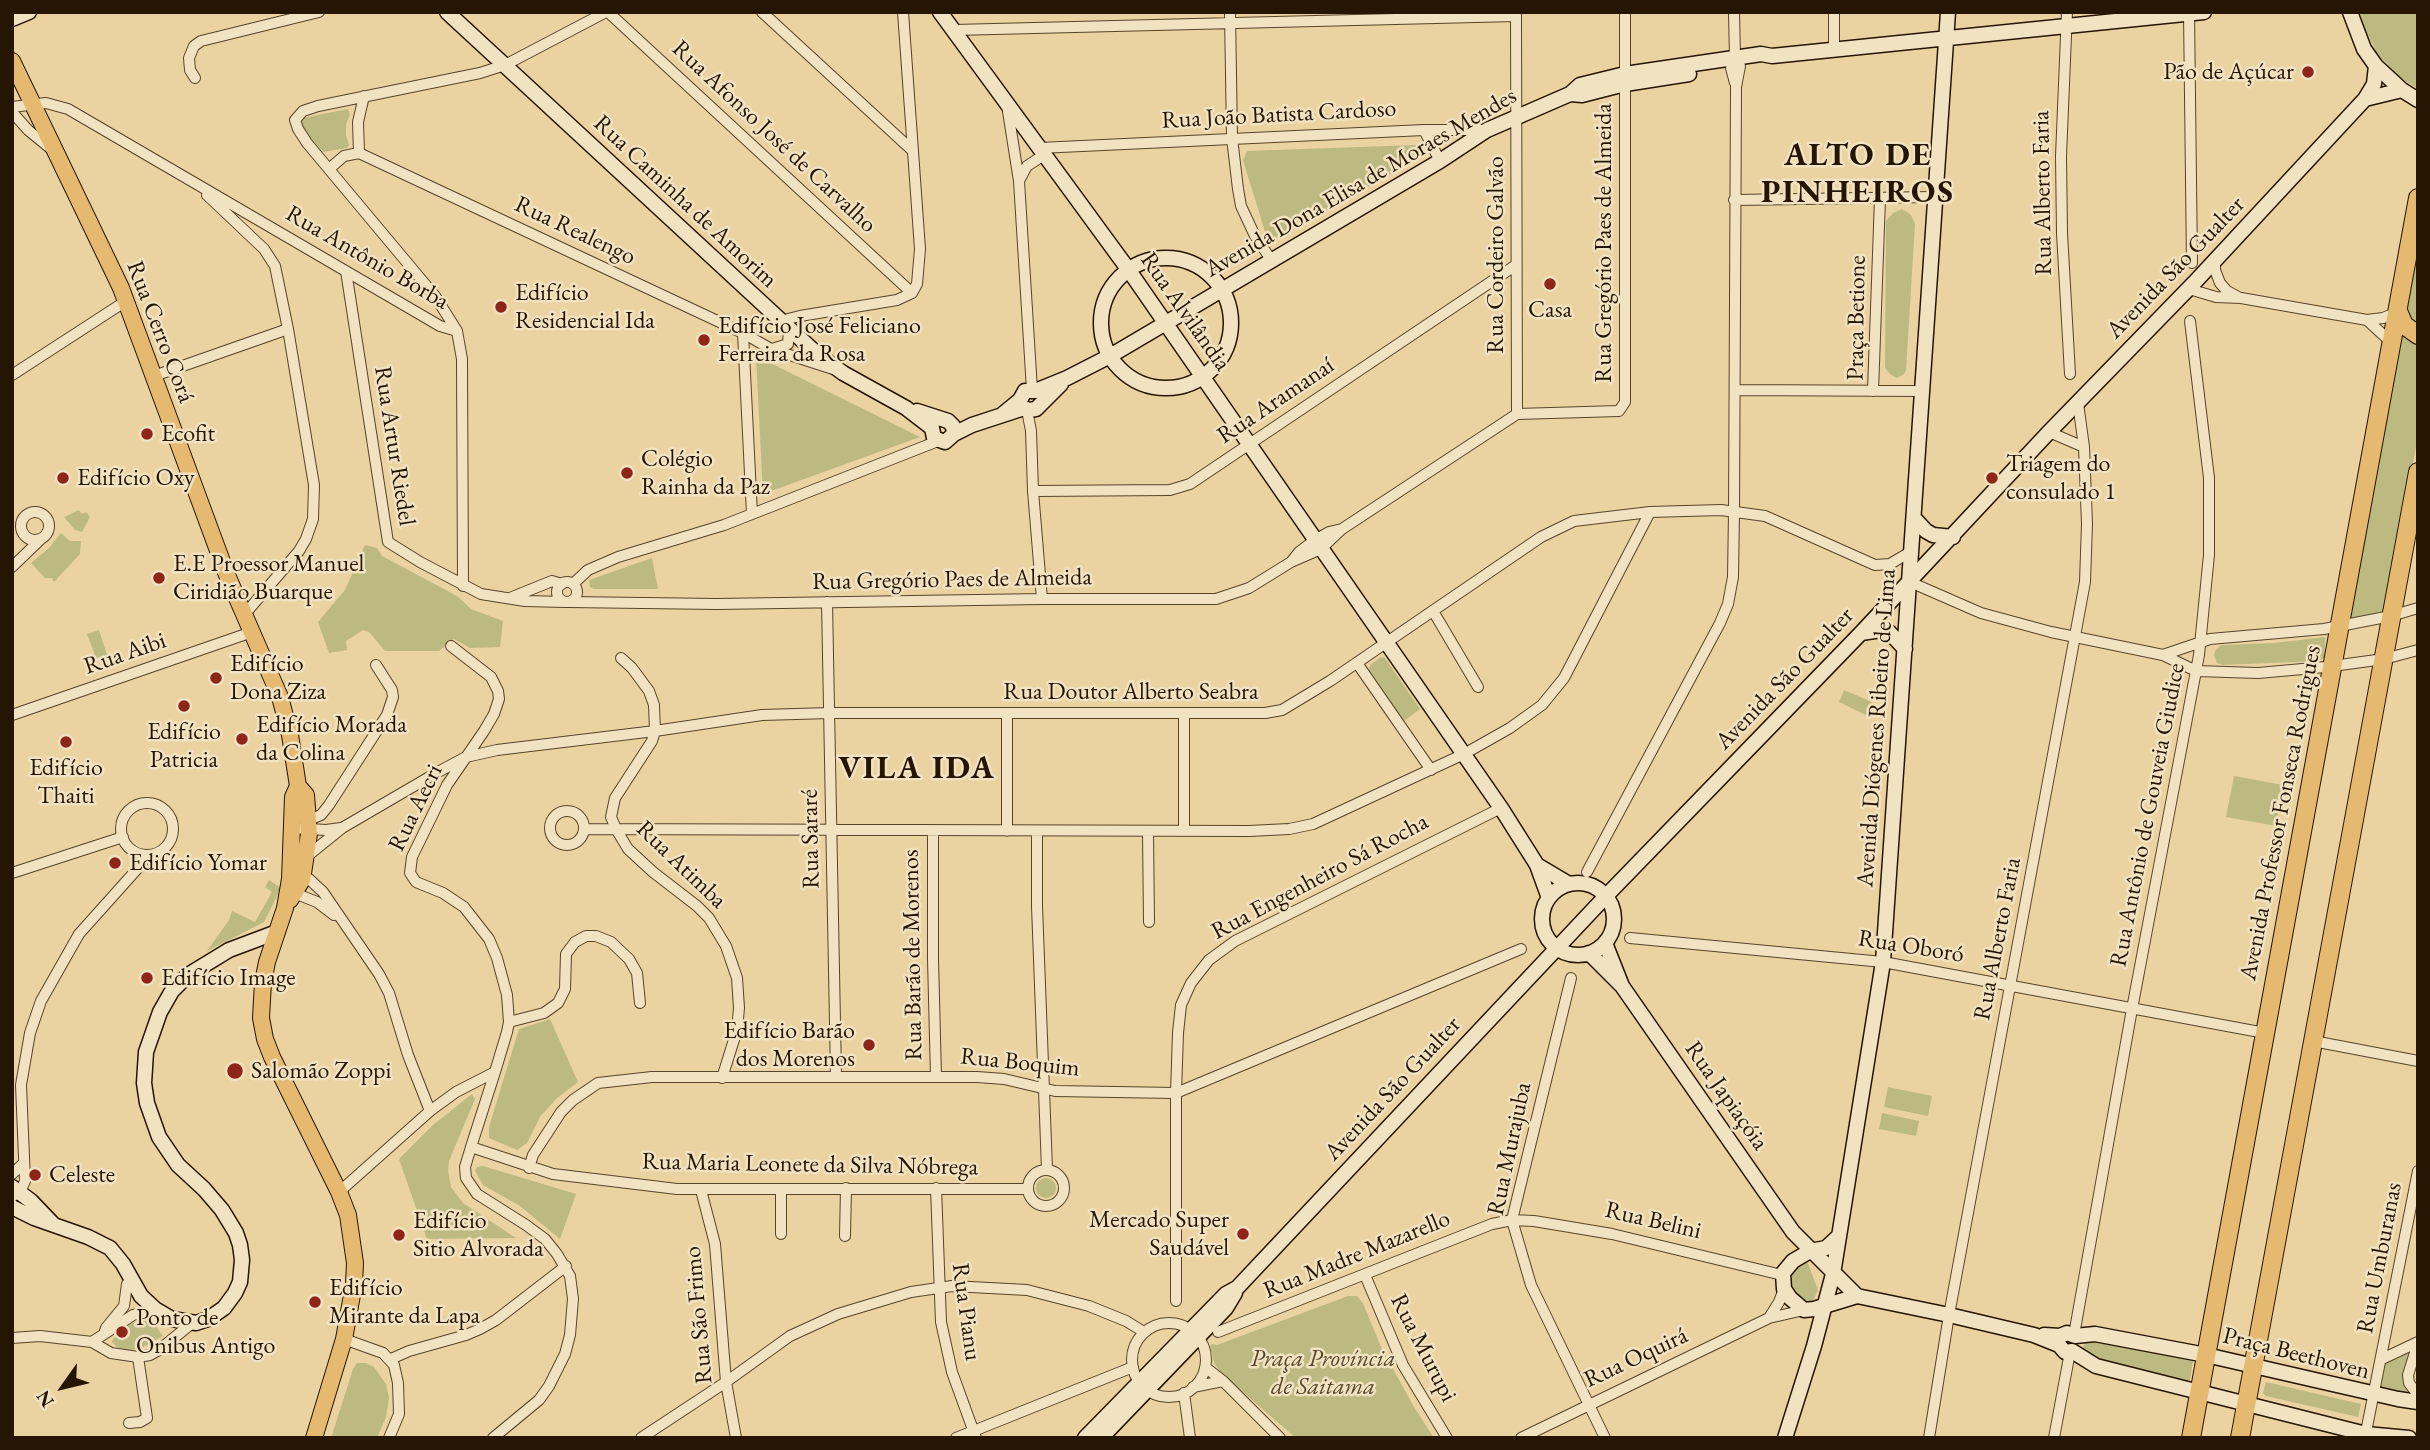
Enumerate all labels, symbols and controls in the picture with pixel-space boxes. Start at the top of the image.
street label: Rua Afonso José de Carvalho [666,35,882,239]
place label: Pão de Açúcar [2163,58,2294,86]
marker: Pão de Açúcar [2300,64,2316,80]
street label: Avenida Dona Elisa de Moraes Mendes [1200,82,1522,284]
street label: Rua João Batista Cardoso [1161,94,1397,136]
street label: Rua Gregório Paes de Almeida [1590,103,1618,383]
street label: Rua Caminha de Amorim [587,109,783,295]
street label: Rua Alberto Faria [2027,110,2059,276]
district label: ALTO DE PINHEIROS [1762,137,1954,212]
street label: Rua Cordeiro Galvão [1482,156,1510,354]
street label: Rua Realengo [510,190,640,272]
street label: Avenida São Gualter [2101,191,2251,345]
street label: Rua Antônio Borba [280,200,454,316]
street label: Rua Alvilândia [1133,247,1237,377]
street label: Praça Betione [1842,255,1872,381]
street label: Rua Cerro Corá [120,257,200,407]
marker: Casa [1542,276,1558,292]
place label: Edifício Residencial Ida [515,279,655,335]
place label: Casa [1528,296,1572,324]
marker: Edifício Residencial Ida [493,299,509,315]
place label: Edifício José Feliciano Ferreira da Rosa [718,312,921,368]
marker: Edifício José Feliciano Ferreira da Rosa [696,332,712,348]
street label: Rua Aramanaí [1212,351,1340,451]
street label: Rua Artur Riedel [367,364,421,528]
place label: Ecofit [161,420,215,448]
marker: Ecofit [139,426,155,442]
place label: Colégio Rainha da Paz [641,445,770,501]
place label: Triagem do consulado 1 [2006,450,2116,506]
place label: Edifício Oxy [77,464,195,492]
marker: Colégio Rainha da Paz [619,465,635,481]
marker: Edifício Oxy [55,470,71,486]
marker: Triagem do consulado 1 [1984,470,2000,486]
place label: E.E Proessor Manuel Ciridião Buarque [173,550,364,606]
street label: Rua Gregório Paes de Almeida [812,563,1092,597]
street label: Avenida Diógenes Ribeiro de Lima [1852,568,1902,888]
marker: E.E Proessor Manuel Ciridião Buarque [151,570,167,586]
street label: Avenida São Gualter [1710,602,1860,756]
street label: Rua Aibi [80,627,170,681]
street label: Avenida Professor Fonseca Rodrigues [2234,643,2328,983]
place label: Edifício Dona Ziza [230,650,326,706]
street label: Rua Antônio de Gouveia Giudice [2104,661,2192,969]
marker: Edifício Dona Ziza [208,670,224,686]
street label: Rua Doutor Alberto Seabra [1003,678,1259,706]
marker: Edifício Patricia [176,698,192,714]
place label: Edifício Morada da Colina [256,711,407,767]
place label: Edifício Patricia [147,718,221,774]
marker: Edifício Morada da Colina [234,731,250,747]
marker: Edifício Thaiti [58,734,74,750]
district label: VILA IDA [839,750,995,788]
place label: Edifício Thaiti [29,754,103,810]
street label: Rua Aecri [383,760,449,856]
street label: Rua Sararé [796,789,826,889]
street label: Rua Engenheiro Sá Rocha [1207,808,1433,946]
street label: Rua Atimba [630,815,732,915]
place label: Edifício Yomar [129,849,267,877]
street label: Rua Barão de Morenos [897,849,929,1061]
marker: Edifício Yomar [107,855,123,871]
street label: Rua Alberto Faria [1968,855,2028,1023]
street label: Rua Oboró [1856,924,1966,970]
place label: Edifício Image [161,964,296,992]
marker: Edifício Image [139,970,155,986]
street label: Avenida São Gualter [1319,1011,1467,1167]
place label: Edifício Barão dos Morenos [723,1017,855,1073]
street label: Rua Japiaçóia [1678,1036,1774,1156]
marker: Edifício Barão dos Morenos [861,1037,877,1053]
street label: Rua Boquim [959,1042,1081,1084]
place label: Salomão Zoppi [251,1057,391,1085]
marker: Salomão Zoppi [225,1061,245,1081]
street label: Rua Murajuba [1482,1080,1538,1218]
street label: Rua Maria Leonete da Silva Nóbrega [642,1148,978,1182]
place label: Celeste [49,1161,115,1189]
marker: Celeste [27,1167,43,1183]
street label: Rua Umburanas [2351,1180,2409,1336]
street label: Rua Belini [1602,1196,1704,1246]
street label: Rua Madre Mazarello [1259,1204,1455,1306]
place label: Mercado Super Saudável [1089,1206,1229,1262]
place label: Edifício Sitio Alvorada [413,1207,544,1263]
marker: Mercado Super Saudável [1235,1226,1251,1242]
marker: Edifício Sitio Alvorada [391,1227,407,1243]
street label: Rua São Frimo [679,1245,719,1385]
street label: Rua Pianu [945,1261,987,1363]
place label: Edifício Mirante da Lapa [329,1274,480,1330]
street label: Rua Murupi [1384,1289,1462,1407]
marker: Edifício Mirante da Lapa [307,1294,323,1310]
place label: Ponto de Onibus Antigo [136,1304,275,1360]
street label: Rua Oquirá [1580,1321,1692,1395]
street label: Praça Beethoven [2219,1322,2373,1386]
marker: Ponto de Onibus Antigo [114,1324,130,1340]
park label: Praça Província de Saitama [1251,1345,1395,1401]
north arrow [28,1352,98,1422]
text: N [31,1386,60,1412]

